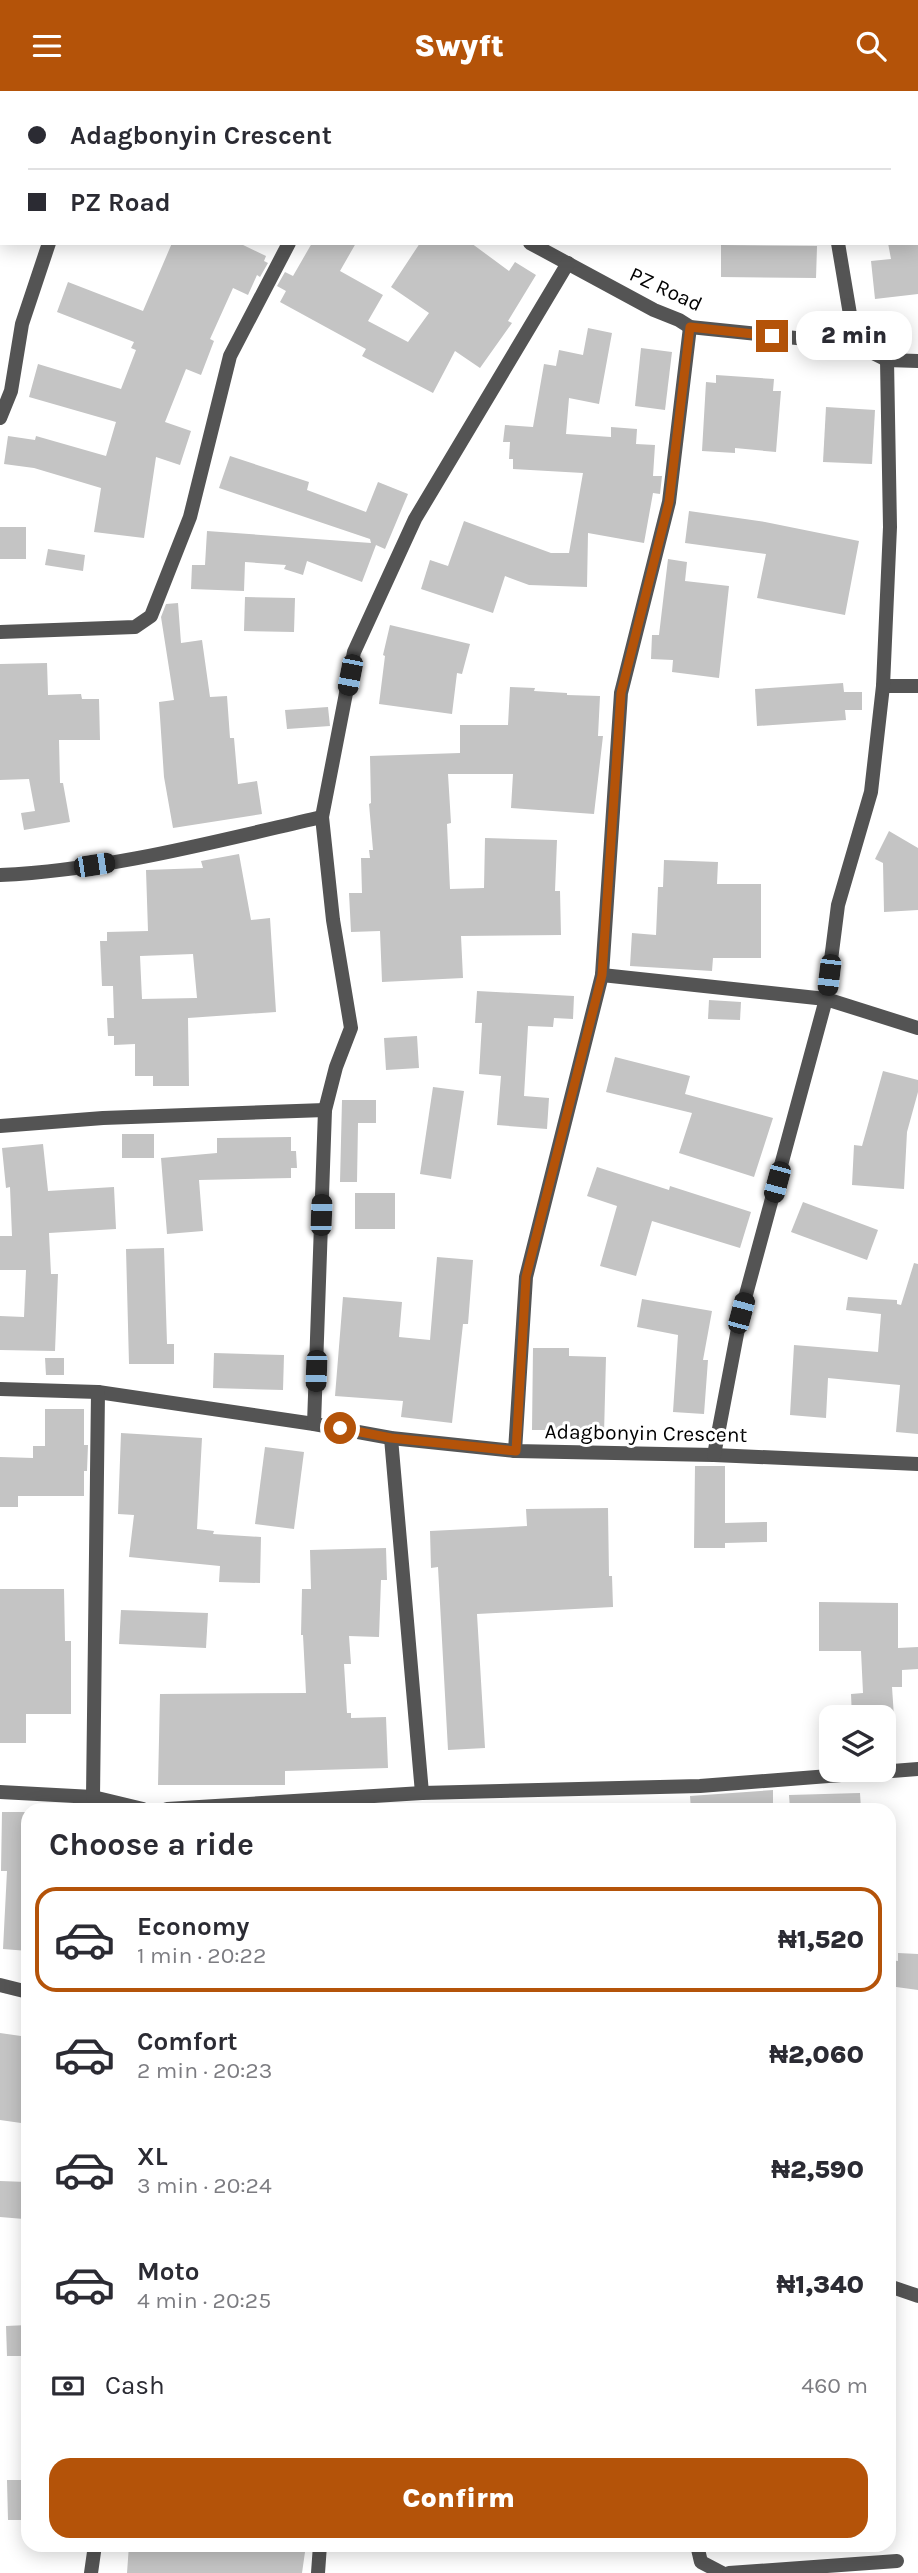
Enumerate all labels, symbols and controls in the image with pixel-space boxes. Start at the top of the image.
icon: menu [28,27,66,65]
text: Swyft [414,27,504,64]
icon: search [852,27,890,65]
text: Adagbonyin Crescent [70,120,332,151]
text: PZ Road [70,187,171,218]
street label: PZ Road [626,262,706,316]
callout: 2 min [796,311,912,361]
route end [756,320,788,352]
text: 2 min [821,322,887,349]
car [336,652,365,698]
car [72,851,117,879]
car [817,953,842,997]
car [762,1159,793,1205]
car [310,1194,333,1236]
car [726,1290,757,1336]
car [305,1350,328,1392]
route start [324,1412,356,1444]
street label: Adagbonyin Crescent [544,1419,748,1447]
map controls [819,1705,896,1782]
button: layers [819,1705,896,1782]
text: Choose a ride [49,1826,254,1863]
icon: car [53,1908,116,1971]
text: Economy [137,1911,249,1942]
text: ₦1,520 [778,1924,864,1955]
text: 1 min · 20:22 [137,1942,266,1969]
icon: car [53,2023,116,2086]
text: Comfort [137,2026,238,2057]
text: ₦2,060 [769,2039,864,2070]
text: 2 min · 20:23 [137,2057,272,2084]
icon: car [53,2138,116,2201]
text: XL [137,2141,168,2172]
text: ₦2,590 [771,2154,864,2185]
text: 3 min · 20:24 [137,2172,272,2199]
icon: car [53,2253,116,2316]
text: Moto [137,2256,199,2287]
text: ₦1,340 [776,2269,864,2300]
text: 4 min · 20:25 [137,2287,271,2314]
icon: cash [49,2367,87,2405]
text: Cash [105,2370,165,2401]
text: 460 m [801,2372,868,2399]
button: Confirm [49,2458,868,2538]

